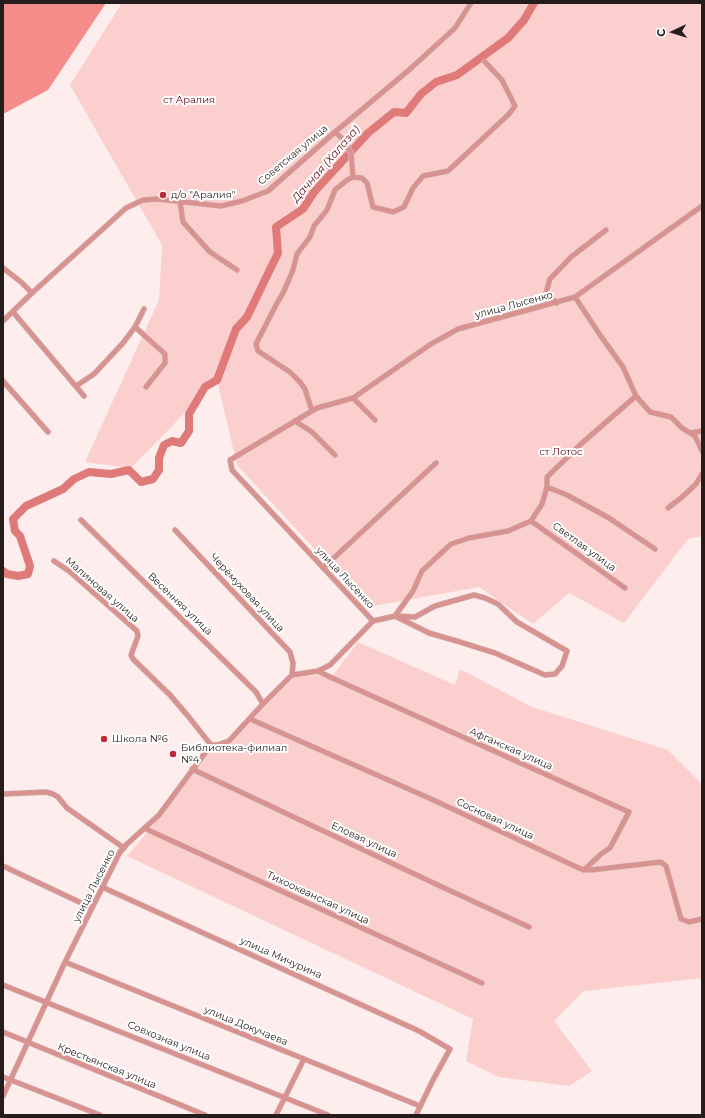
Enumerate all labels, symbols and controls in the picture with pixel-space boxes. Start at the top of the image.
north arrow [653,12,693,52]
text: С [654,28,668,37]
park label: ст Аралия [163,94,215,106]
street label: Советская улица [256,122,330,188]
water label: Дачная (Халаза) [289,123,363,205]
place label: д/о "Аралия" [171,189,236,201]
marker: д/о "Аралия" [158,190,168,200]
street label: улица Лысенко [474,289,554,321]
park label: ст Лотос [539,446,583,458]
street label: Светлая улица [550,520,618,574]
street label: улица Лысенко [313,545,377,611]
street label: Черёмуховая улица [208,551,286,635]
street label: Малиновая улица [63,555,141,625]
street label: Весенняя улица [145,570,215,638]
street label: Афганская улица [468,725,554,773]
place label: Школа №6 [112,733,168,745]
marker: Школа №6 [99,734,109,744]
place label: Библиотека-филиал №4 [181,742,287,766]
marker: Библиотека-филиал №4 [168,749,178,759]
street label: Сосновая улица [454,796,536,842]
street label: Еловая улица [329,820,399,860]
street label: улица Лысенко [70,848,118,924]
street label: Тихоокеанская улица [265,869,371,927]
street label: улица Мичурина [238,935,324,981]
street label: улица Докучаева [202,1004,290,1048]
street label: Совхозная улица [126,1019,212,1063]
street label: Крестьянская улица [56,1041,158,1091]

